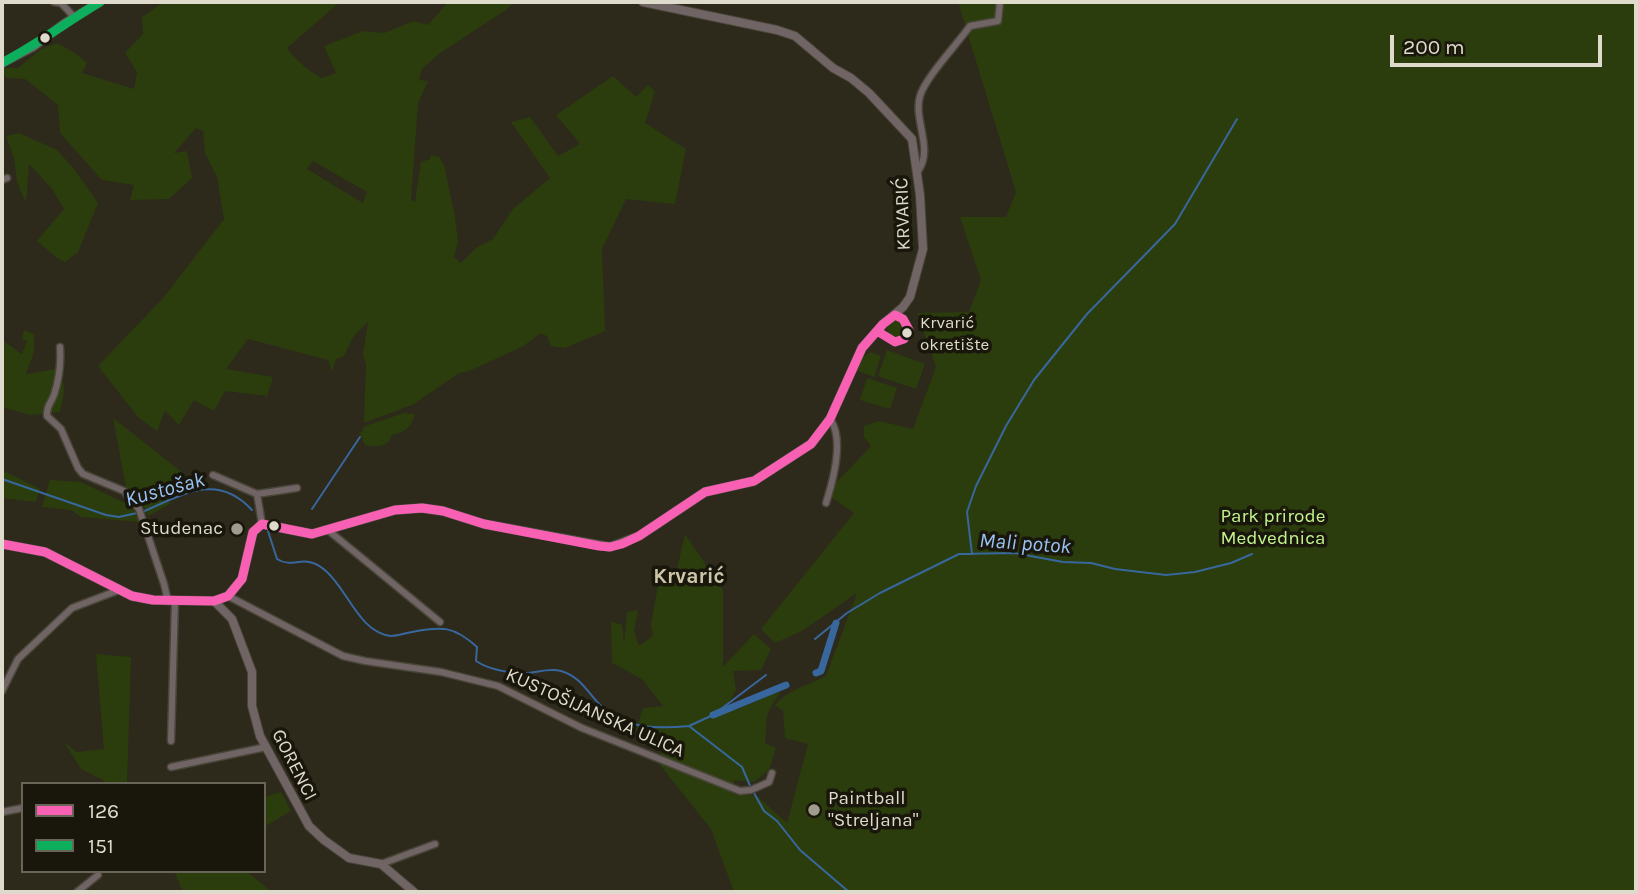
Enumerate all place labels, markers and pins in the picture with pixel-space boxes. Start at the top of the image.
unlabelled marker [38,31,52,45]
place label: Krvarić okretište [920,313,989,353]
marker: Krvarić okretište [900,326,914,340]
place label: Studenac [140,518,223,540]
unlabelled marker [267,519,281,533]
marker: Studenac [229,521,245,537]
place label: Paintball "Streljana" [828,788,918,832]
marker: Paintball "Streljana" [806,802,822,818]

